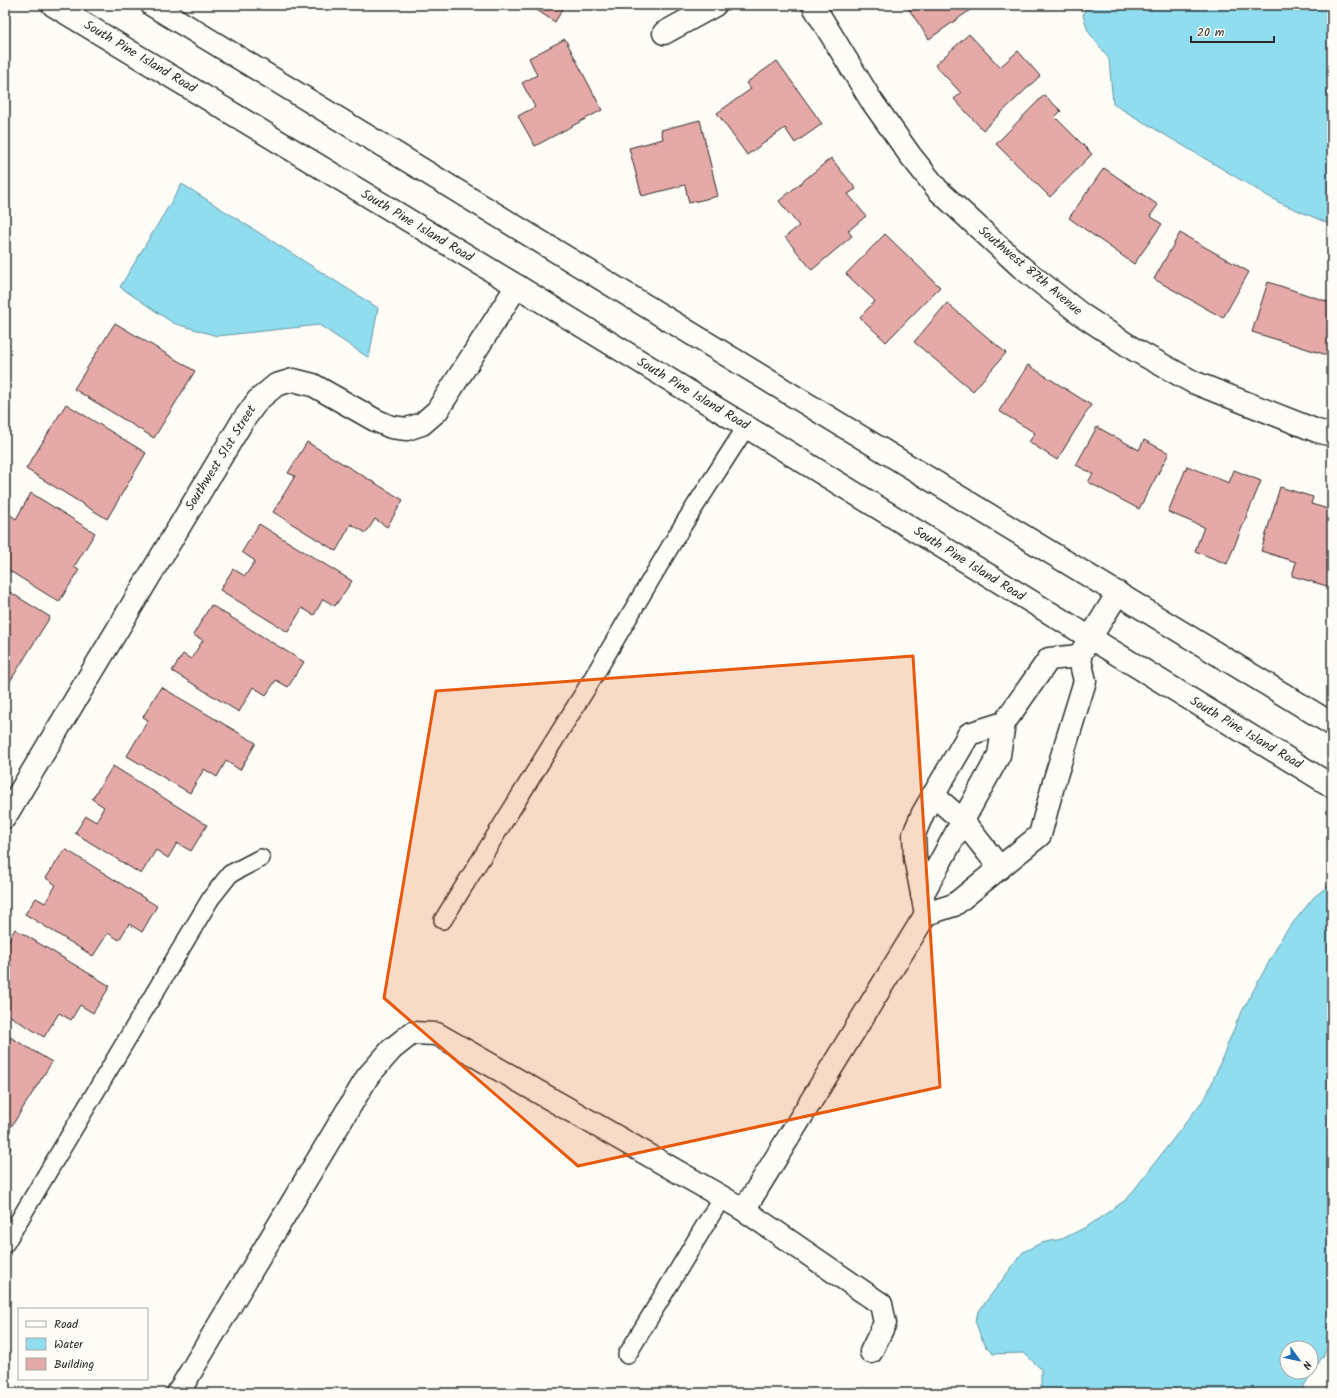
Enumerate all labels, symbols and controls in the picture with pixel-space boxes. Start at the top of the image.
street label: South Pine Island Road [80,15,201,99]
scale bar [1191,18,1274,44]
text: 20 m [1197,23,1225,42]
street label: South Pine Island Road [357,184,478,268]
street label: Southwest 87th Avenue [973,221,1087,321]
street label: South Pine Island Road [633,352,754,436]
street label: Southwest 51st Street [180,400,263,515]
street label: South Pine Island Road [909,521,1029,607]
street label: South Pine Island Road [1186,691,1307,775]
legend [18,1308,148,1380]
text: Road [54,1315,79,1334]
text: Water [54,1335,84,1354]
north arrow [1279,1340,1319,1380]
text: Building [54,1355,94,1374]
text: N [1297,1357,1316,1373]

